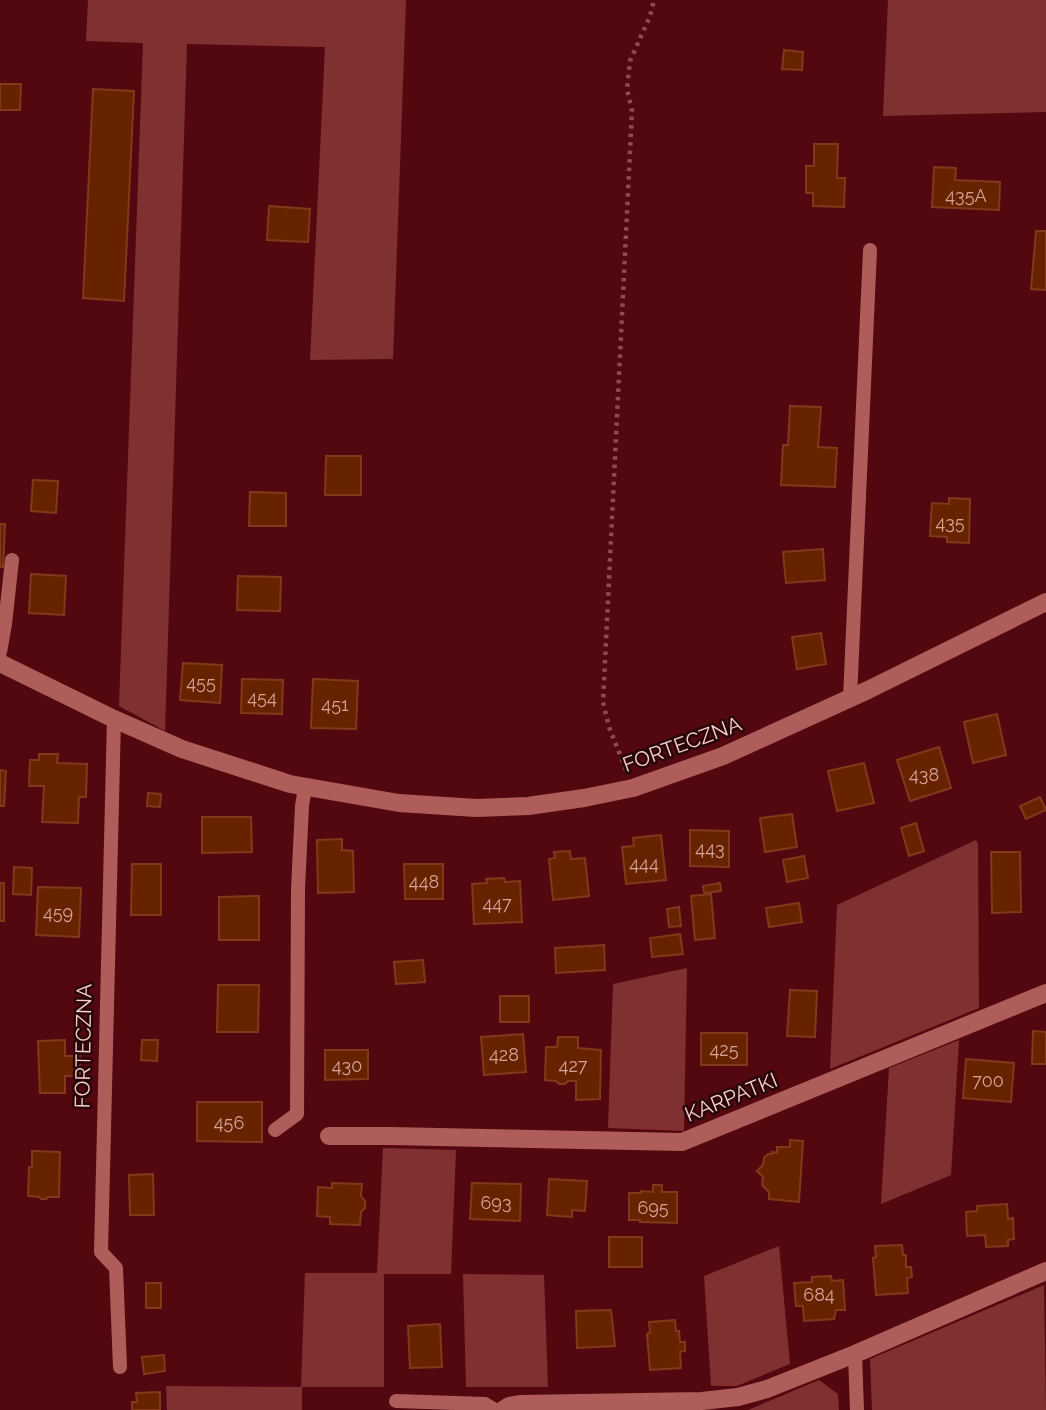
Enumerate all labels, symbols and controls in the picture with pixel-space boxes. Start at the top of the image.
house number: 435A [945,185,987,206]
house number: 435 [935,512,965,533]
house number: 455 [186,672,216,693]
house number: 454 [247,687,277,708]
house number: 451 [321,694,349,715]
street label: FORTECZNA [619,711,745,777]
house number: 438 [909,764,939,785]
house number: 443 [695,838,725,859]
house number: 444 [629,853,659,874]
house number: 448 [409,871,439,892]
house number: 447 [482,893,512,914]
house number: 459 [43,902,73,923]
street label: FORTECZNA [69,983,97,1109]
house number: 425 [709,1039,739,1060]
house number: 428 [489,1044,519,1065]
house number: 430 [332,1055,362,1076]
house number: 427 [559,1055,588,1076]
street label: KARPATKI [681,1067,781,1127]
house number: 700 [972,1070,1004,1091]
house number: 456 [214,1112,244,1133]
house number: 693 [480,1192,512,1213]
house number: 695 [637,1197,669,1218]
house number: 684 [803,1284,835,1305]

